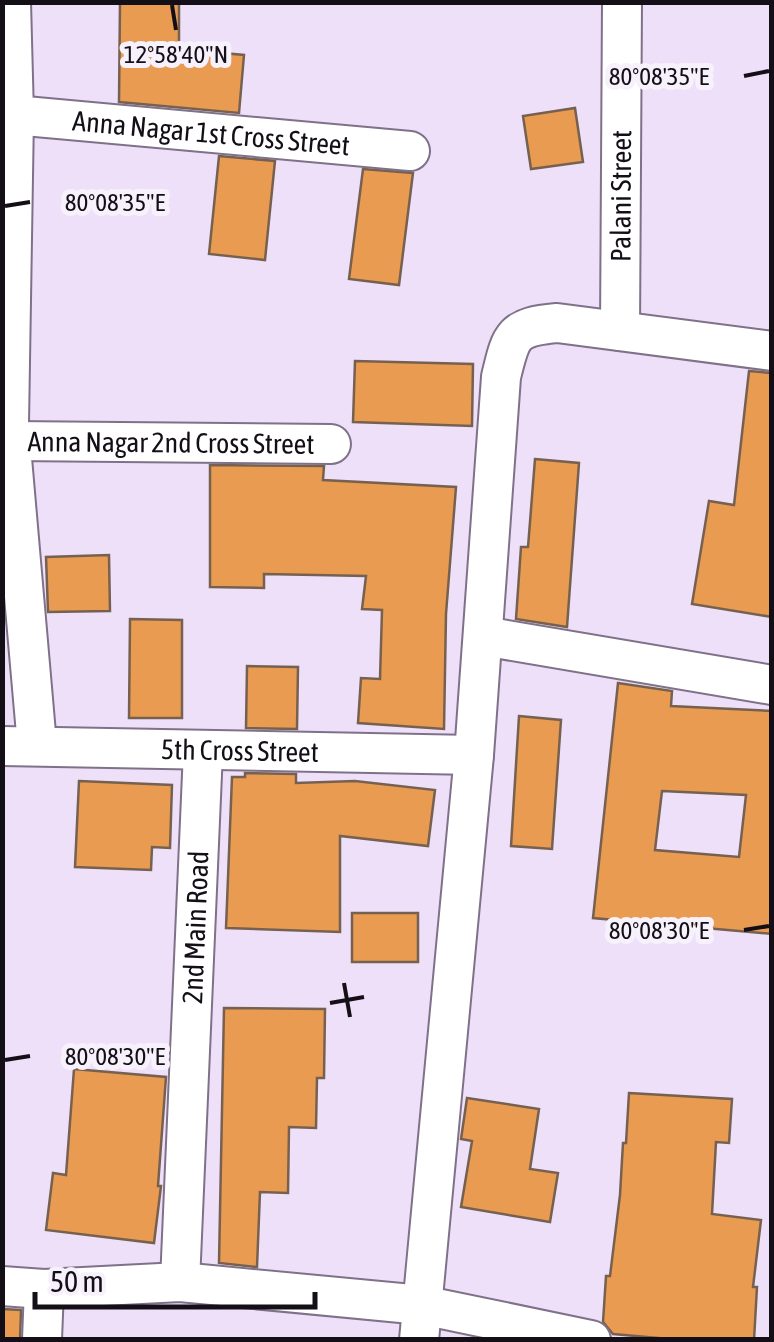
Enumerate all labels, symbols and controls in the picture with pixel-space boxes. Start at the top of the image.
text: 12°58'40"N [124,40,228,68]
text: 80°08'35"E [609,62,709,90]
street label: Anna Nagar 1st Cross Street [71,104,351,161]
street label: Palani Street [604,130,637,262]
text: 80°08'35"E [65,188,165,216]
street label: Anna Nagar 2nd Cross Street [27,425,315,460]
street label: 5th Cross Street [161,733,319,768]
street label: 2nd Main Road [176,850,215,1004]
text: 80°08'30"E [609,916,709,944]
text: 80°08'30"E [65,1042,165,1070]
scale bar [35,1247,315,1309]
text: 50 m [50,1264,104,1298]

